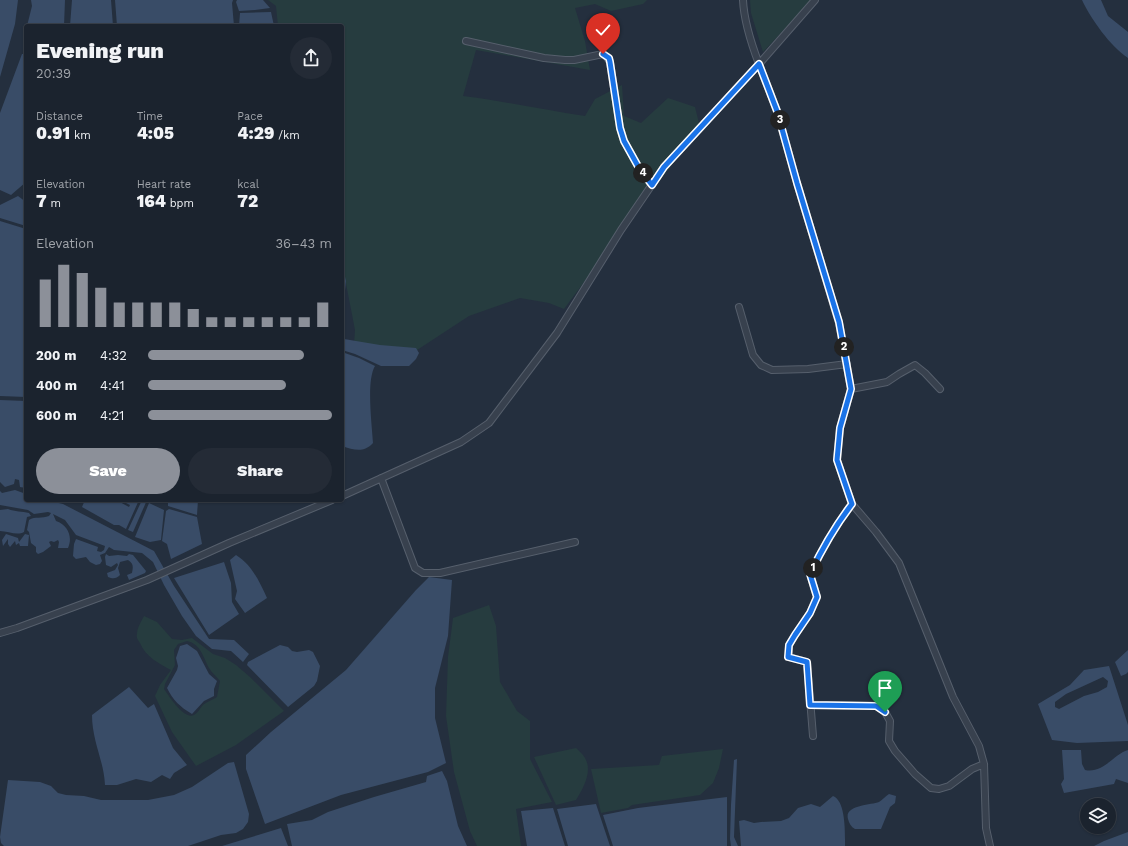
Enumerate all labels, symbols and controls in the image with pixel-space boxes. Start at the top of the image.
pin [586,13,620,54]
icon: check [592,19,614,41]
button: share [290,37,332,79]
text: Evening run [36,38,164,63]
text: 20:39 [36,66,71,81]
text: Distance [36,110,83,123]
text: Time [137,110,163,123]
text: Pace [237,110,263,123]
pin: 3 [770,110,790,130]
text: 3 [777,113,783,126]
text: 0.91 [36,123,70,143]
text: 4:05 [137,123,174,143]
text: 4:29 [237,123,274,143]
text: km [70,129,91,142]
text: /km [274,129,300,142]
pin: 4 [633,163,653,183]
text: 4 [639,166,647,179]
text: Elevation [36,178,85,191]
text: Heart rate [137,178,191,191]
text: kcal [237,178,259,191]
text: 7 [36,191,47,211]
text: 164 [137,191,166,211]
text: 72 [237,191,258,211]
text: m [47,197,61,210]
text: bpm [166,197,194,210]
text: Elevation [36,236,94,251]
text: 36–43 m [276,236,332,251]
pin: 2 [834,337,854,357]
text: 2 [841,340,847,353]
text: 200 m [36,348,76,363]
text: 4:32 [100,348,127,363]
text: 400 m [36,378,77,393]
text: 4:41 [100,378,125,393]
text: 600 m [36,408,77,423]
text: 4:21 [100,408,124,423]
button: Save [36,448,180,494]
button: Share [188,448,332,494]
pin: 1 [803,558,823,578]
text: 1 [811,561,815,574]
pin [868,671,902,712]
icon: arrive [874,677,896,699]
map controls [1080,798,1116,834]
button: layers [1080,798,1116,834]

